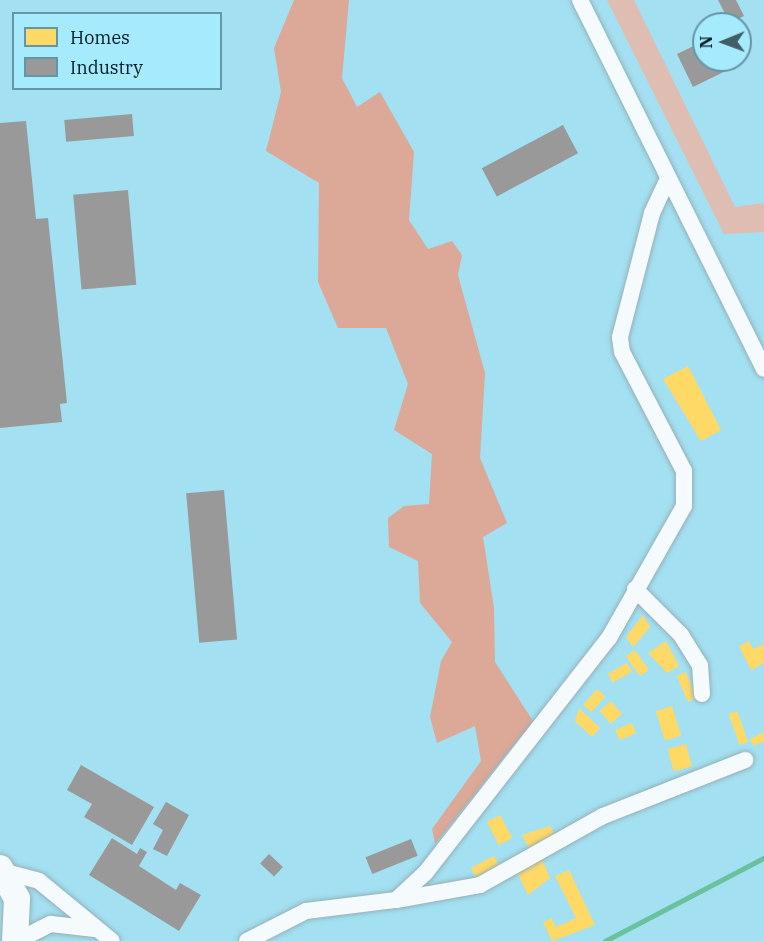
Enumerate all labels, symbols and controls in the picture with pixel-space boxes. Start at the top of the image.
legend [12,12,222,90]
north arrow [692,12,752,72]
text: Homes [70,26,130,49]
text: N [696,36,716,49]
text: Industry [70,56,143,79]

